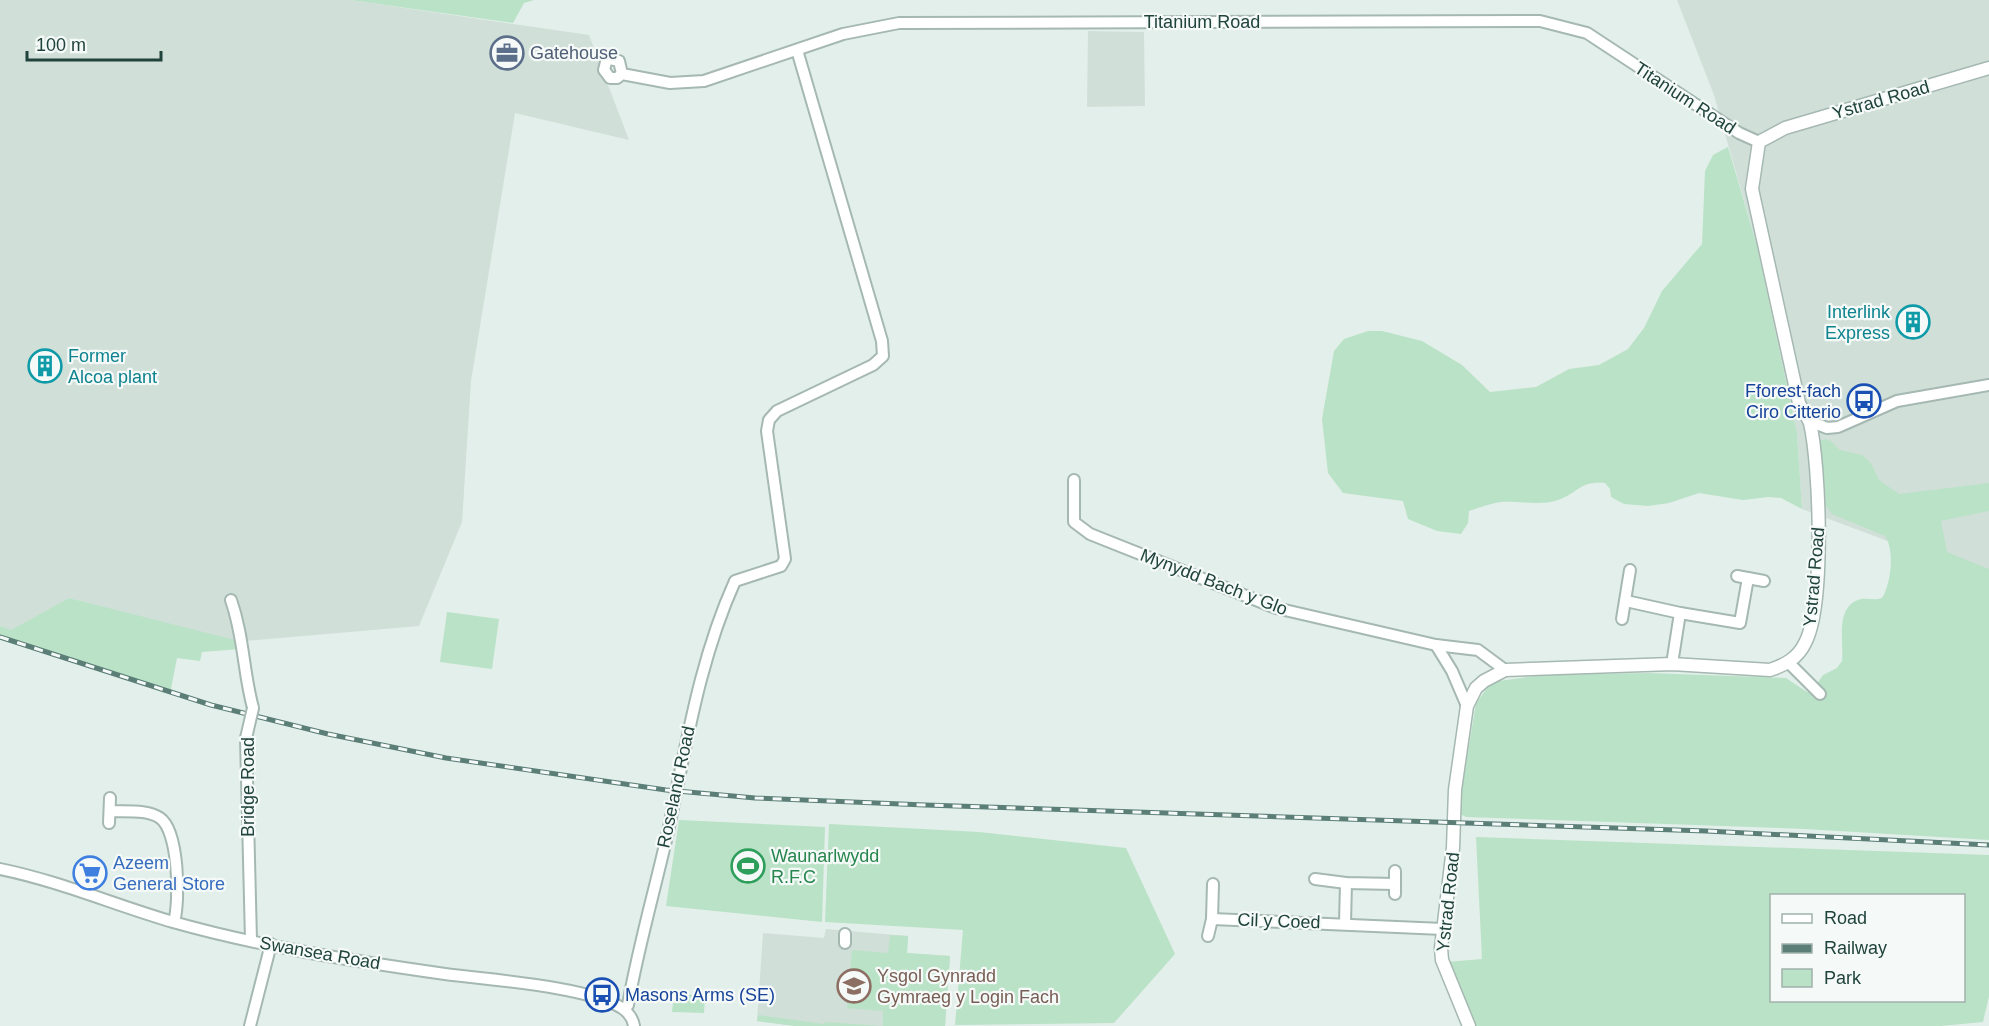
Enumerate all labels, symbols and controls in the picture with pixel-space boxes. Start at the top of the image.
street label: Titanium Road [1144,12,1260,32]
scale bar [27,24,160,62]
text: 100 m [36,35,86,55]
office icon: Gatehouse [489,35,525,71]
place label: Gatehouse [530,43,618,63]
street label: Titanium Road [1631,58,1739,138]
street label: Ystrad Road [1830,77,1932,123]
place label: Interlink Express [1825,302,1891,343]
building icon: Interlink Express [1895,304,1931,340]
place label: Former Alcoa plant [68,346,157,387]
building icon: Former Alcoa plant [27,348,63,384]
place label: Fforest-fach Ciro Citterio [1745,381,1841,422]
bus stop icon: Fforest-fach Ciro Citterio [1846,383,1882,419]
street label: Ystrad Road [1800,526,1828,628]
street label: Mynydd Bach y Glo [1138,545,1290,619]
street label: Roseland Road [653,724,699,850]
street label: Bridge Road [238,737,258,837]
place label: Waunarlwydd R.F.C [771,846,879,887]
sports icon: Waunarlwydd R.F.C [730,848,766,884]
street label: Ystrad Road [1433,851,1463,953]
place label: Azeem General Store [113,853,225,894]
supermarket icon: Azeem General Store [72,855,108,891]
legend [1770,894,1965,1002]
text: Road [1824,908,1867,928]
street label: Cil y Coed [1237,910,1321,932]
street label: Swansea Road [258,933,382,973]
text: Railway [1824,938,1887,958]
place label: Ysgol Gynradd Gymraeg y Login Fach [877,966,1059,1007]
school or university icon: Ysgol Gynradd Gymraeg y Login Fach [836,968,872,1004]
text: Park [1824,968,1862,988]
bus stop icon: Masons Arms (SE) [584,977,620,1013]
place label: Masons Arms (SE) [625,985,775,1005]

